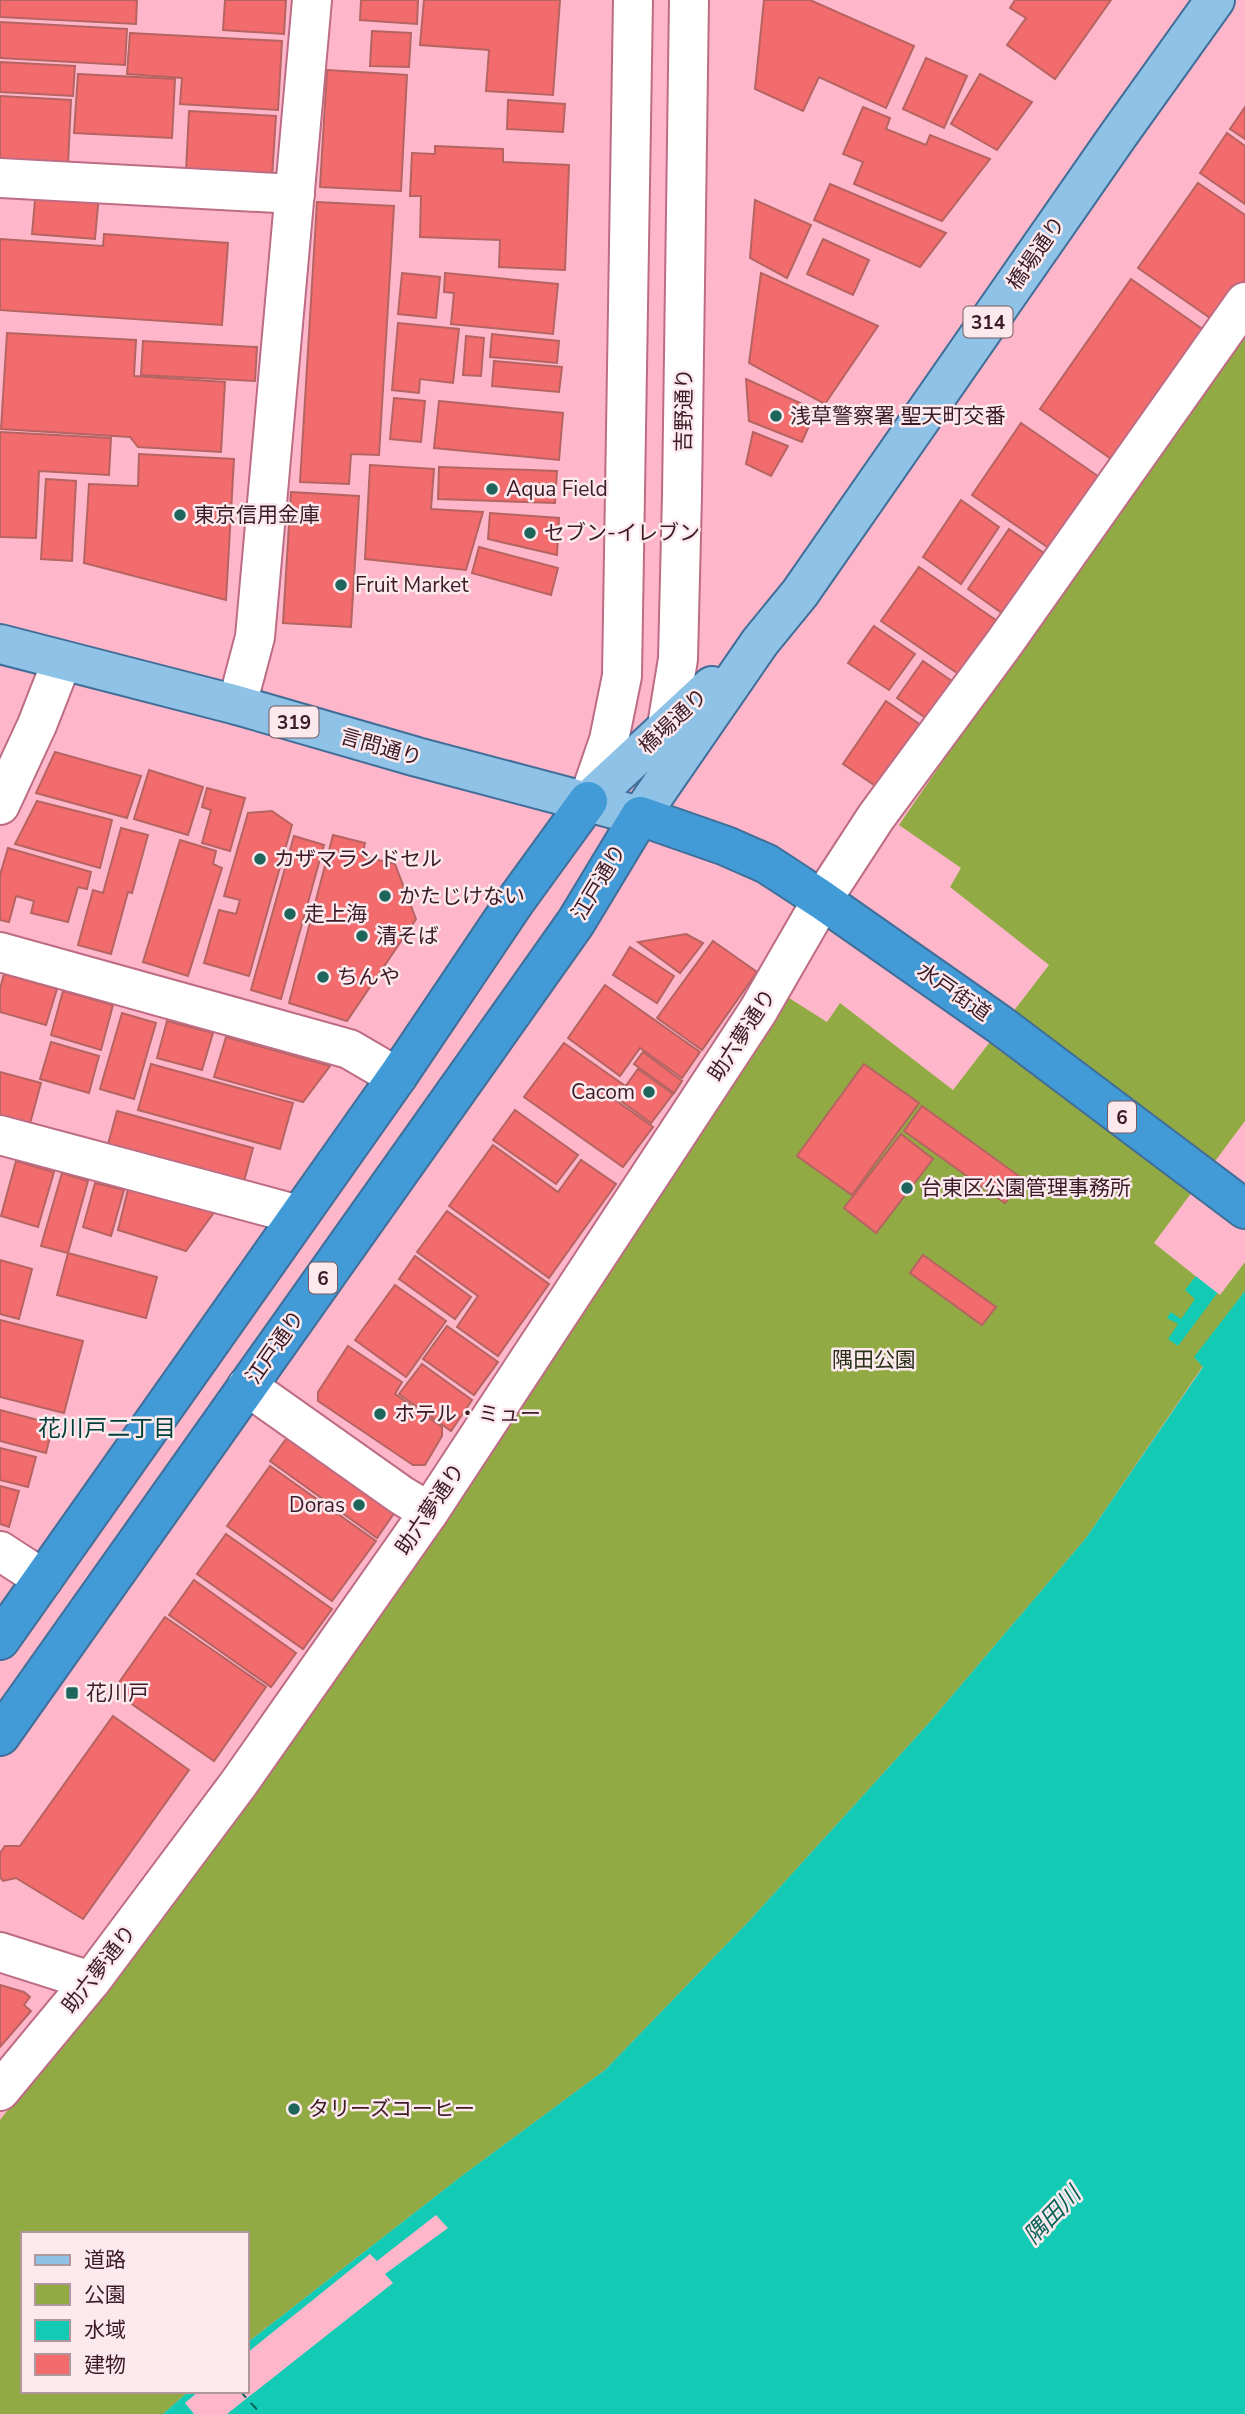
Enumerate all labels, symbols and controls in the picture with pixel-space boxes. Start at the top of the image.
street label: 橋場通り [1000,211,1072,295]
road number: 314 [964,306,1012,338]
street label: 吉野通り [669,368,699,452]
place label: 浅草警察署 聖天町交番 [790,402,1005,430]
marker: 浅草警察署 聖天町交番 [768,408,784,424]
place label: Aqua Field [506,475,608,503]
marker: Aqua Field [484,481,500,497]
place label: 東京信用金庫 [194,501,320,529]
marker: 東京信用金庫 [172,507,188,523]
place label: セブン-イレブン [544,519,700,547]
marker: セブン-イレブン [522,525,538,541]
place label: Fruit Market [355,571,469,599]
marker: Fruit Market [333,577,349,593]
street label: 橋場通り [633,682,713,760]
road number: 319 [270,706,318,737]
street label: 言問通り [337,722,425,772]
street label: 江戸通り [565,839,633,925]
place label: カザマランドセル [274,845,442,873]
marker: カザマランドセル [252,851,268,867]
place label: かたじけない [399,882,525,910]
marker: かたじけない [377,888,393,904]
place label: 走上海 [304,900,367,928]
marker: 走上海 [282,906,298,922]
place label: 清そば [376,922,439,950]
marker: 清そば [354,928,370,944]
street label: 水戸街道 [912,956,996,1028]
place label: ちんや [337,963,400,991]
marker: ちんや [315,969,331,985]
street label: 助六夢通り [702,983,782,1087]
place label: Cacom [571,1078,635,1106]
marker: Cacom [641,1084,657,1100]
road number: 6 [1108,1102,1136,1133]
place label: 台東区公園管理事務所 [921,1174,1131,1202]
marker: 台東区公園管理事務所 [899,1180,915,1196]
road number: 6 [309,1262,337,1294]
street label: 江戸通り [239,1305,311,1389]
park label: 隅田公園 [832,1346,916,1374]
place label: ホテル・ミュー [394,1400,541,1428]
marker: ホテル・ミュー [372,1406,388,1422]
district label: 花川戸二丁目 [38,1413,176,1444]
street label: 助六夢通り [389,1458,471,1560]
place label: Doras [289,1491,345,1519]
marker: Doras [351,1497,367,1513]
place label: 花川戸 [86,1679,149,1707]
marker: 花川戸 [64,1685,80,1701]
street label: 助六夢通り [56,1919,142,2019]
place label: タリーズコーヒー [308,2095,475,2123]
marker: タリーズコーヒー [286,2101,302,2117]
water label: 隅田川 [1017,2178,1090,2251]
legend [21,2232,248,2393]
text: 道路 [84,2246,126,2274]
text: 公園 [84,2281,126,2309]
text: 水域 [84,2316,126,2344]
text: 建物 [84,2351,126,2379]

